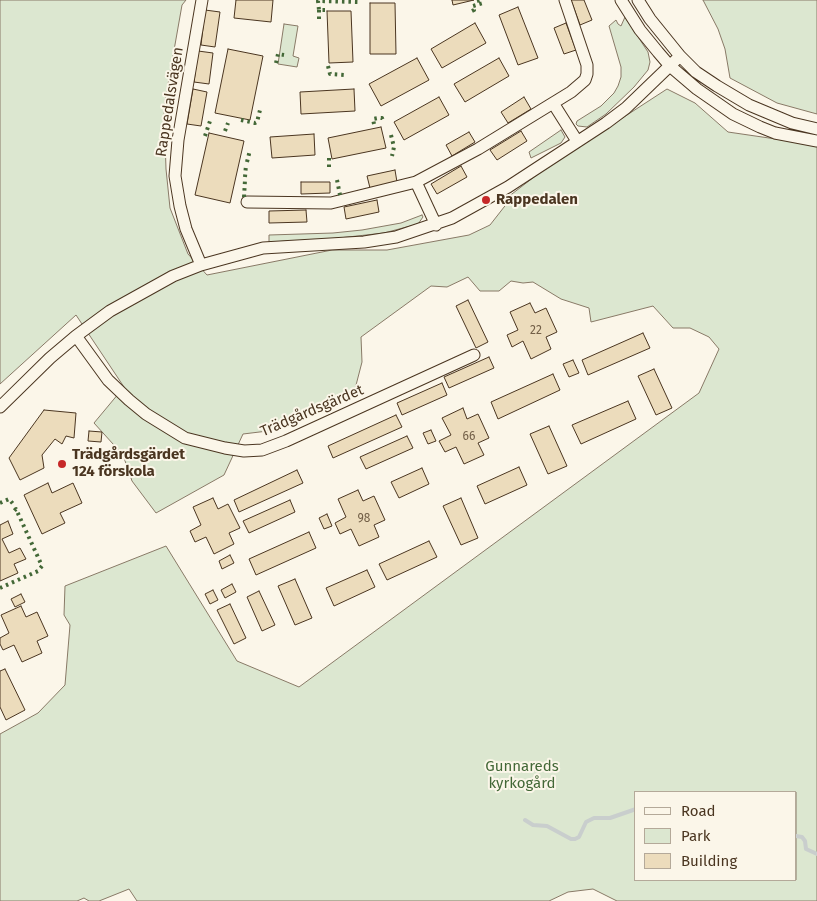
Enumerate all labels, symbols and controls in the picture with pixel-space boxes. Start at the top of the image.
street label: Rappedalsvägen [152,46,188,158]
place label: Rappedalen [496,191,578,209]
marker: Rappedalen [480,194,492,206]
house number: 22 [530,324,542,338]
street label: Trädgårdsgärdet [258,381,366,441]
house number: 66 [463,430,475,444]
place label: Trädgårdsgärdet 124 förskola [72,446,185,481]
marker: Trädgårdsgärdet 124 förskola [56,458,68,470]
house number: 98 [358,512,370,526]
park label: Gunnareds kyrkogård [485,758,559,793]
legend [634,791,797,881]
text: Road [681,802,716,820]
text: Park [681,827,711,845]
text: Building [681,852,737,870]

